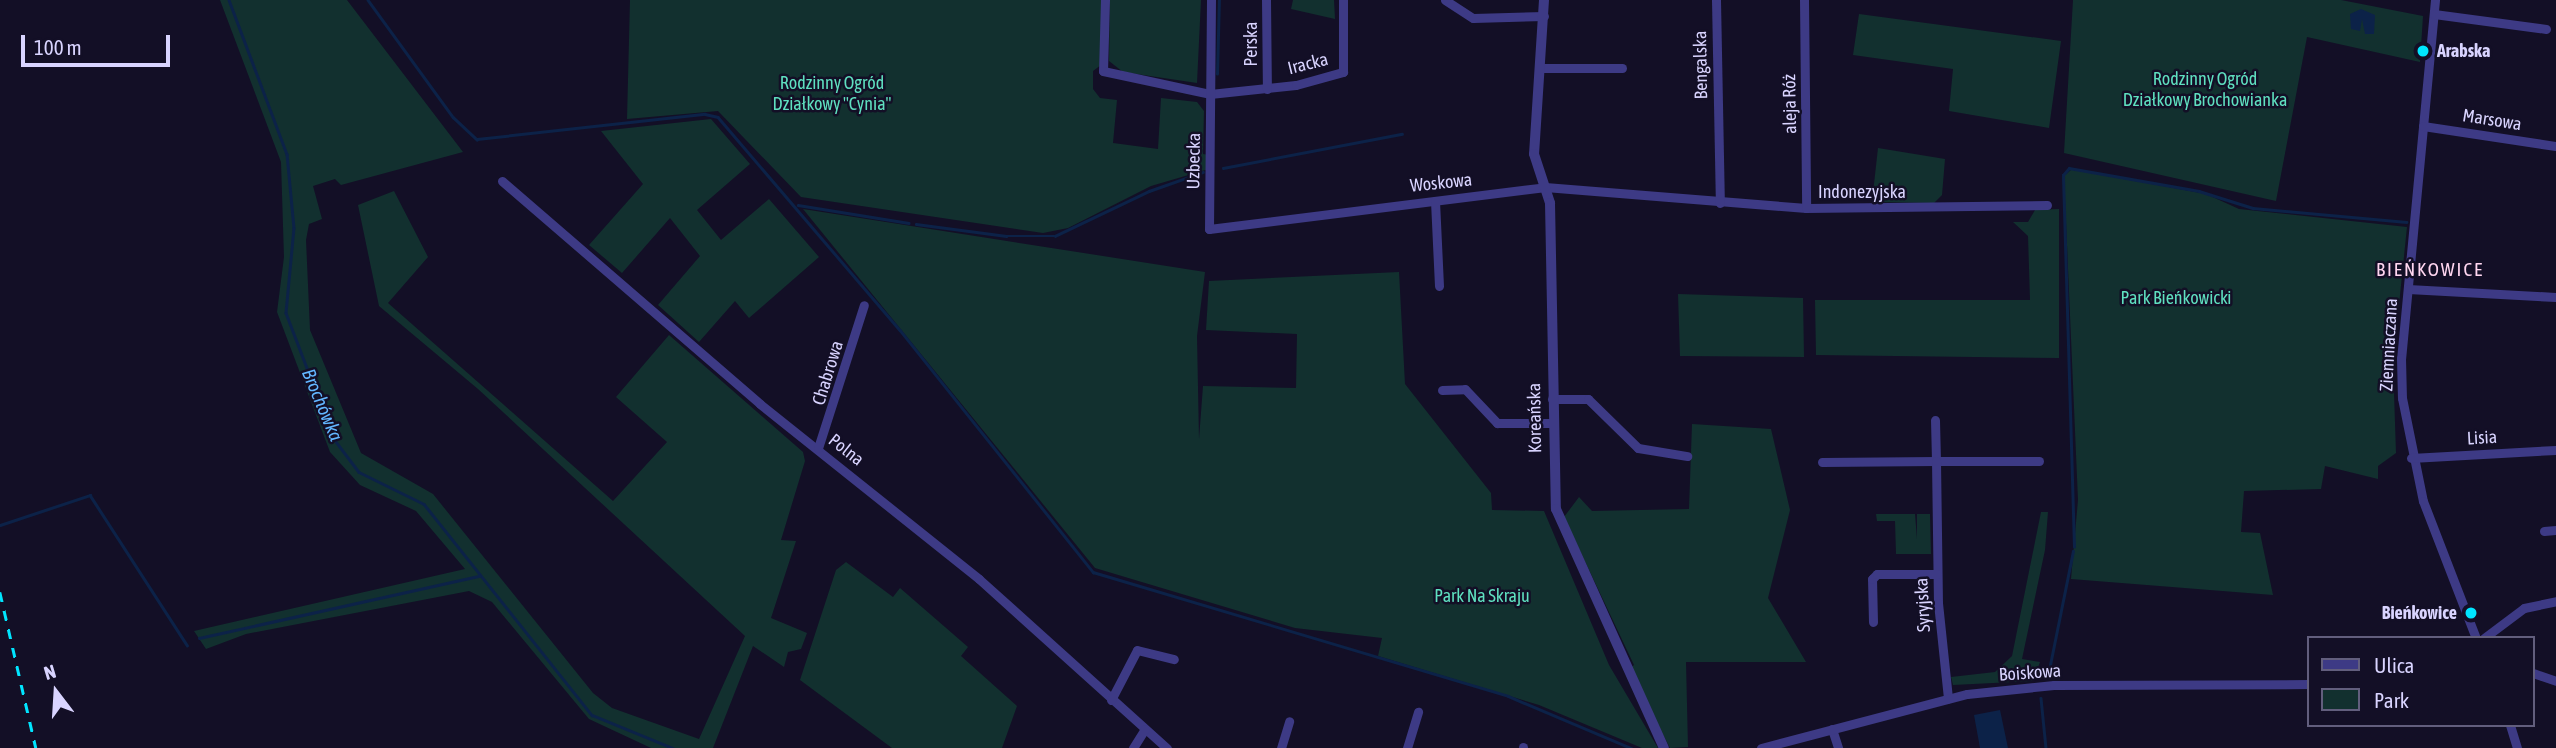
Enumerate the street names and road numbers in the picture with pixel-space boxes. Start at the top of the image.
street label: Perska [1240,22,1262,66]
street label: Bengalska [1690,31,1712,99]
street label: Iracka [1286,49,1330,79]
street label: aleja Róż [1779,74,1801,134]
street label: Marsowa [2461,105,2523,135]
street label: Uzbecka [1183,132,1205,190]
street label: Woskowa [1409,169,1473,197]
street label: Indonezyjska [1818,181,1906,203]
street label: Ziemniaczana [2376,298,2402,392]
street label: Chabrowa [808,338,848,408]
street label: Koreańska [1524,383,1546,453]
street label: Lisia [2466,426,2498,450]
street label: Polna [824,429,868,471]
street label: Syryjska [1911,577,1935,633]
street label: Boiskowa [1998,660,2062,686]

